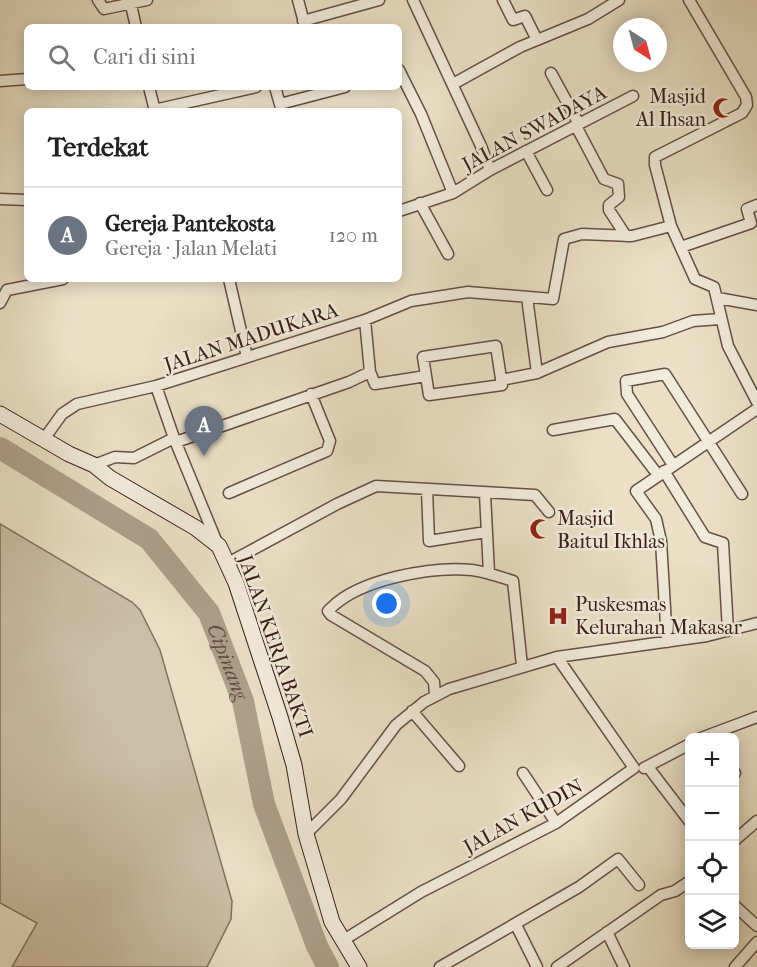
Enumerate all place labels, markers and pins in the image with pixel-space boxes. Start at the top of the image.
place label: Masjid Al Ihsan [635,85,707,131]
mosque icon: Masjid Al Ihsan [711,96,735,120]
pin: A [184,406,224,456]
place label: Masjid Baitul Ikhlas [557,507,665,553]
mosque icon: Masjid Baitul Ikhlas [528,517,552,541]
place label: Puskesmas Kelurahan Makasar [575,593,743,639]
hospital icon: Puskesmas Kelurahan Makasar [546,604,570,628]

